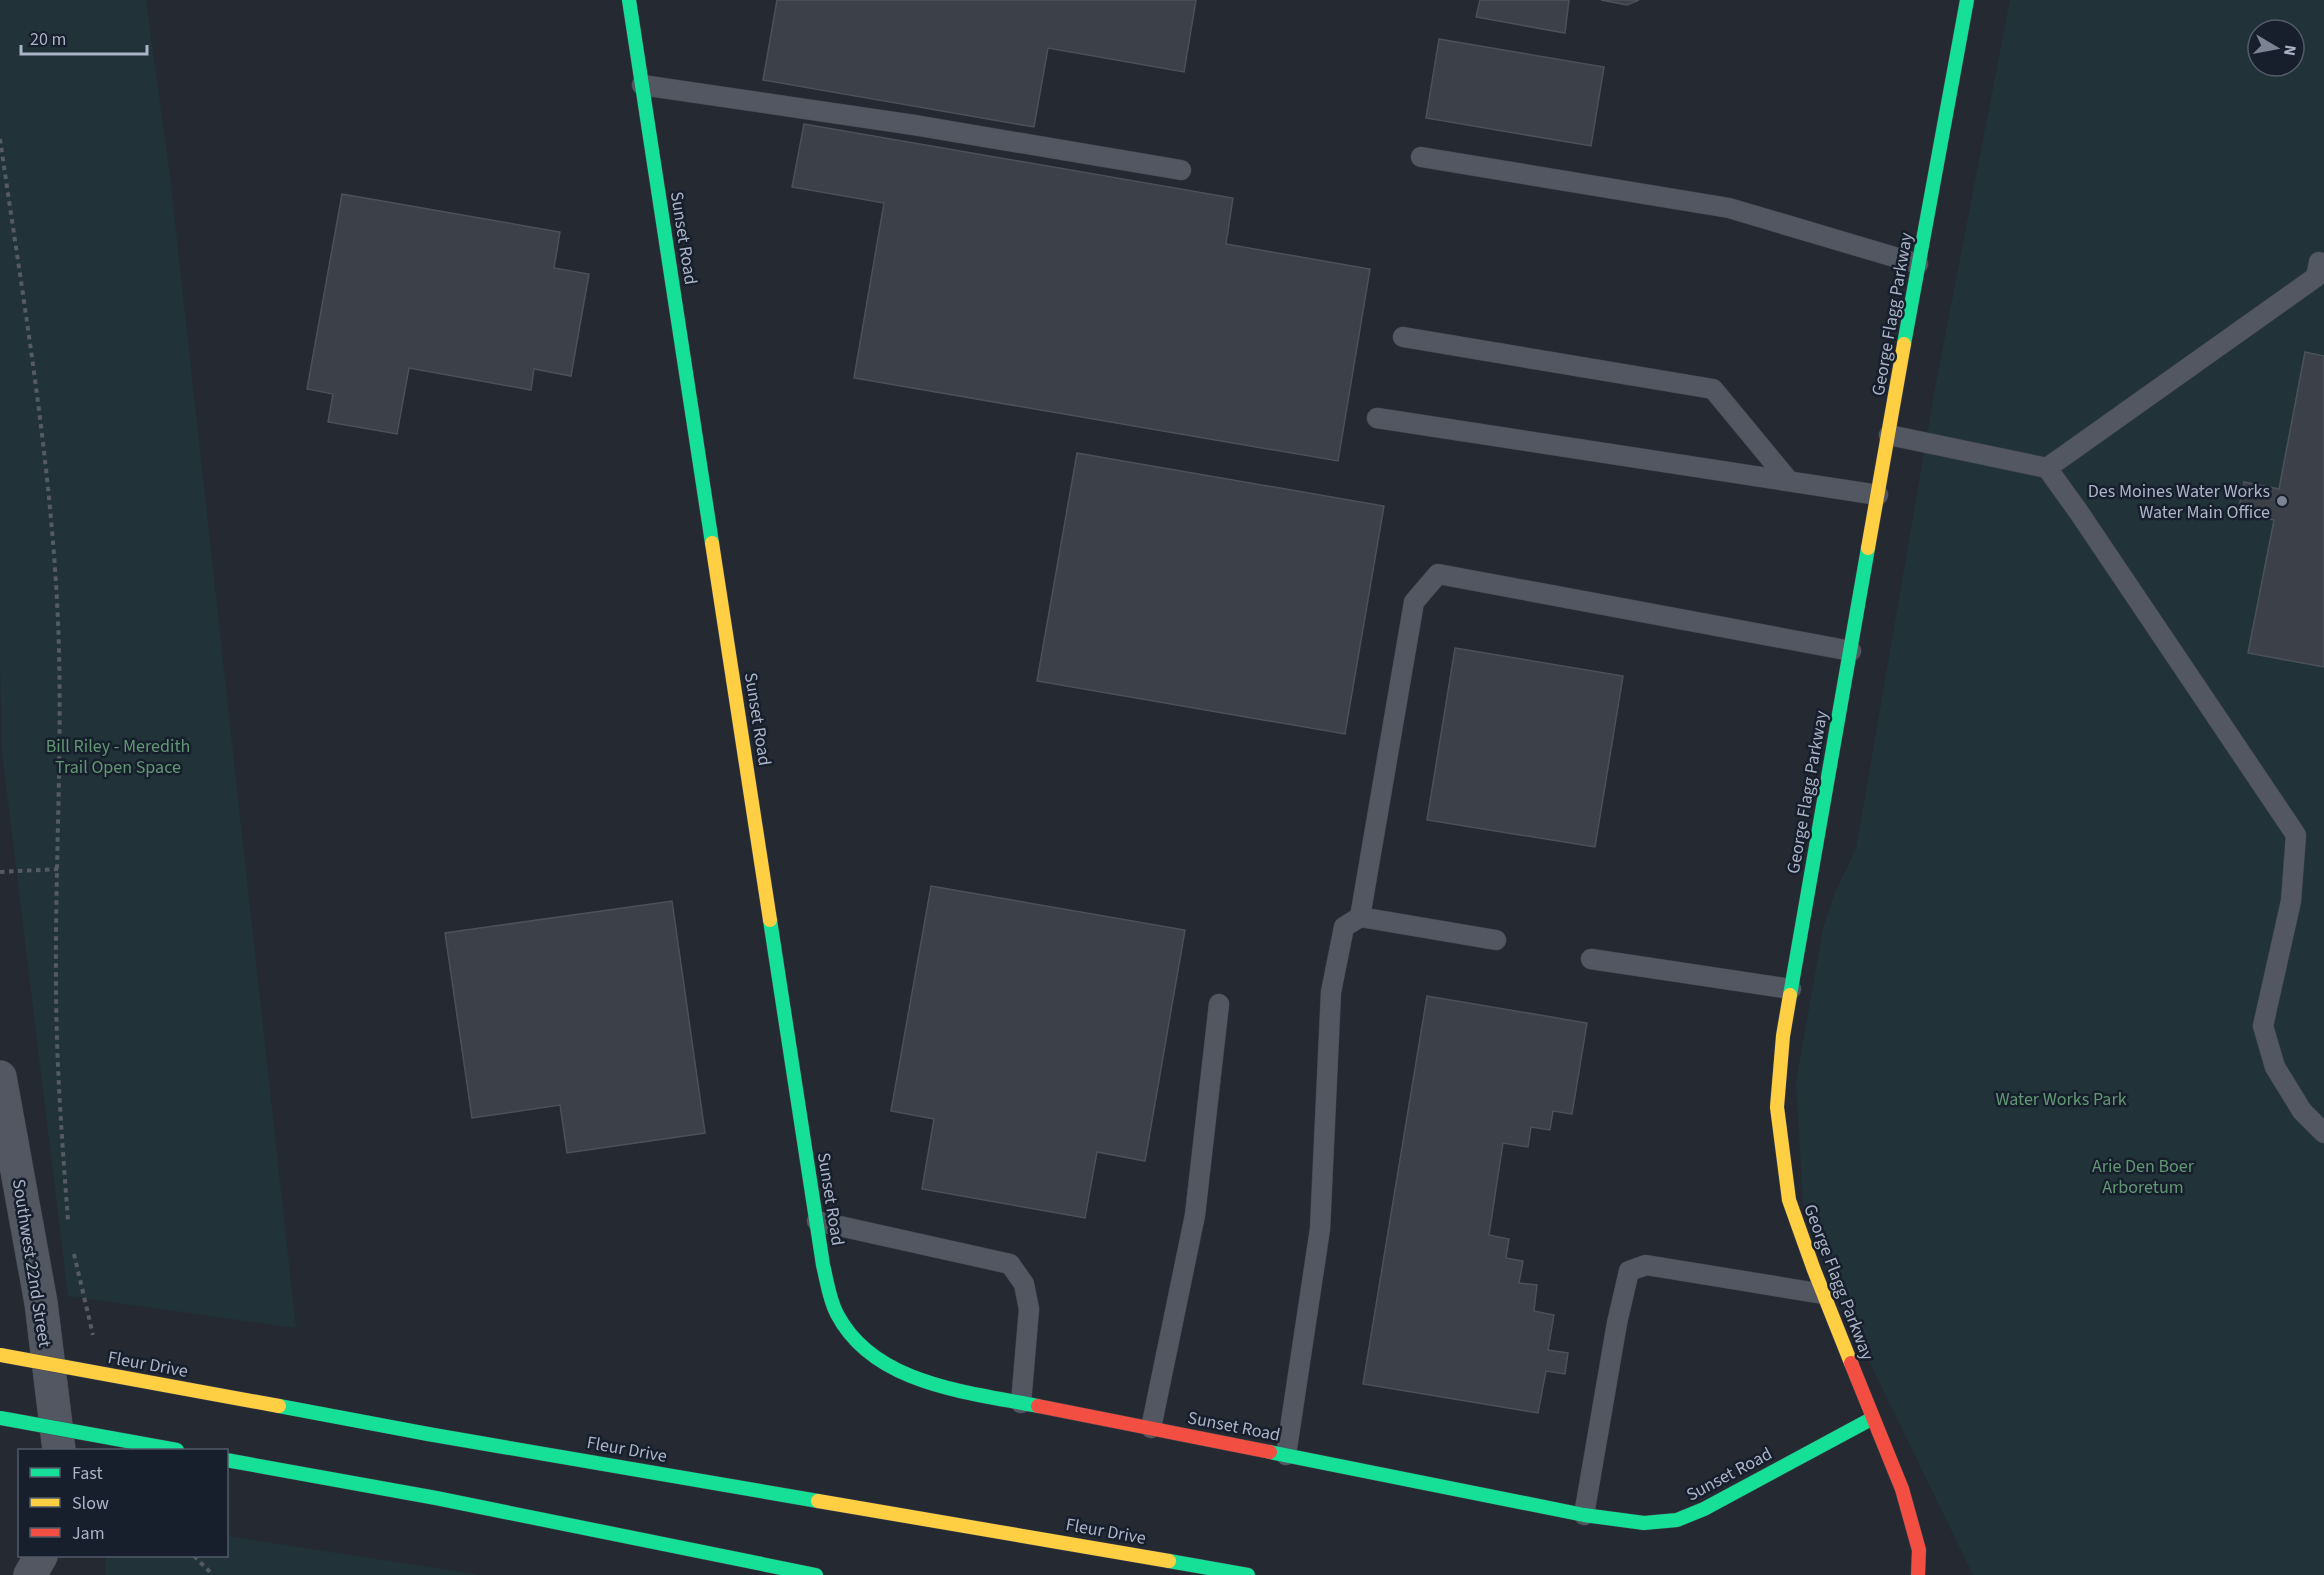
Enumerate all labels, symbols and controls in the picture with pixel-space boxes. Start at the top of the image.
scale bar [21,18,147,56]
north arrow [2246,18,2306,78]
text: 20 m [30,27,66,52]
text: N [2278,43,2302,58]
street label: Sunset Road [664,190,703,286]
street label: George Flagg Parkway [1866,230,1919,398]
place label: Des Moines Water Works Water Main Office [2088,479,2270,525]
marker: Des Moines Water Works Water Main Office [2275,494,2289,508]
street label: Sunset Road [738,671,777,767]
street label: George Flagg Parkway [1781,708,1834,876]
park label: Bill Riley - Meredith Trail Open Space [46,734,190,780]
park label: Water Works Park [1995,1087,2127,1112]
street label: Sunset Road [811,1151,850,1247]
park label: Arie Den Boer Arboretum [2092,1154,2195,1200]
street label: Southwest 22nd Street [6,1177,57,1349]
street label: George Flagg Parkway [1797,1200,1880,1364]
street label: Fleur Drive [106,1345,190,1384]
street label: Sunset Road [1185,1405,1282,1448]
street label: Fleur Drive [585,1430,669,1469]
street label: Sunset Road [1682,1441,1777,1508]
legend [18,1449,228,1557]
text: Fast [72,1461,103,1486]
text: Slow [72,1491,109,1516]
street label: Fleur Drive [1064,1512,1148,1551]
text: Jam [72,1521,105,1546]

